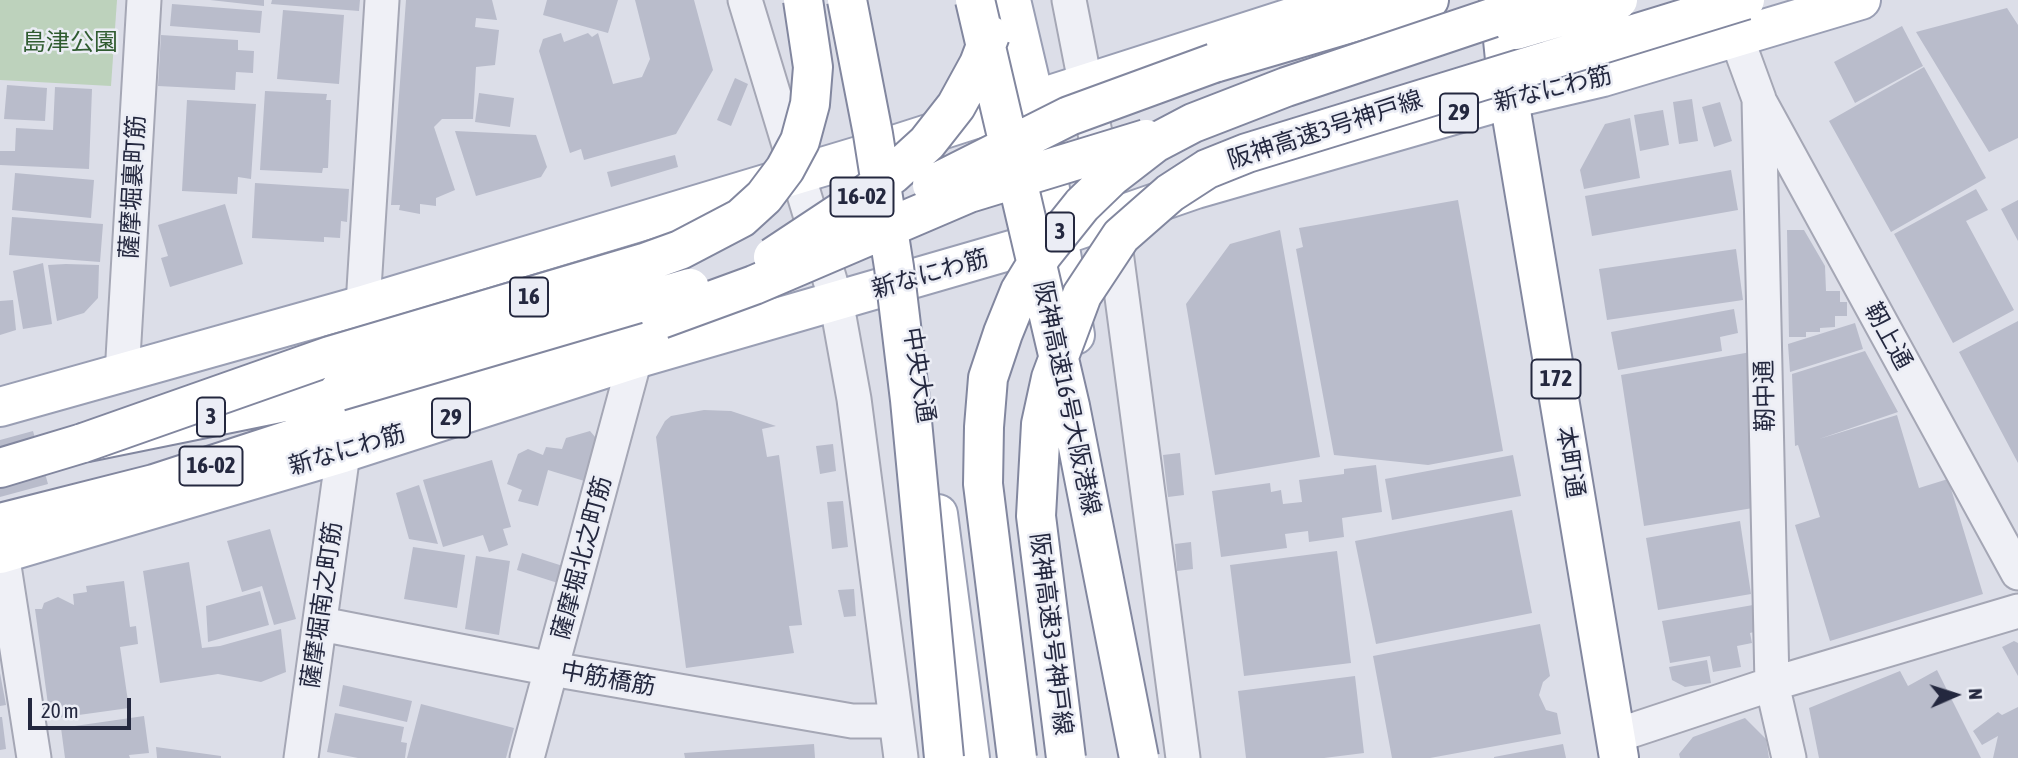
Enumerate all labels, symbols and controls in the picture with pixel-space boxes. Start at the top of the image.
park label: 島津公園 [22,28,118,56]
street label: 新なにわ筋 [1491,61,1615,117]
street label: 阪神高速3号神戸線 [1224,85,1426,175]
road number: 29 [1440,94,1478,132]
street label: 薩摩堀裏町筋 [115,114,151,260]
road number: 16-02 [830,178,894,216]
road number: 3 [1046,213,1074,252]
street label: 新なにわ筋 [868,244,992,304]
road number: 16 [510,278,548,316]
street label: 阪神高速16号大阪港線 [1028,278,1106,518]
street label: 靭上通 [1858,298,1918,374]
street label: 中央大通 [897,325,941,425]
road number: 172 [1532,360,1580,398]
street label: 靭中通 [1750,360,1780,432]
road number: 3 [197,398,225,436]
road number: 29 [432,398,470,438]
street label: 新なにわ筋 [285,419,409,481]
street label: 本町通 [1550,424,1590,500]
road number: 16-02 [180,446,242,486]
street label: 薩摩堀北之町筋 [546,473,618,643]
street label: 薩摩堀南之町筋 [296,520,348,690]
street label: 阪神高速3号神戸線 [1024,531,1078,737]
street label: 中筋橋筋 [558,656,658,702]
north arrow [1920,660,1990,730]
scale bar [32,684,135,728]
text: N [1965,688,1987,700]
text: 20 m [41,698,79,722]

